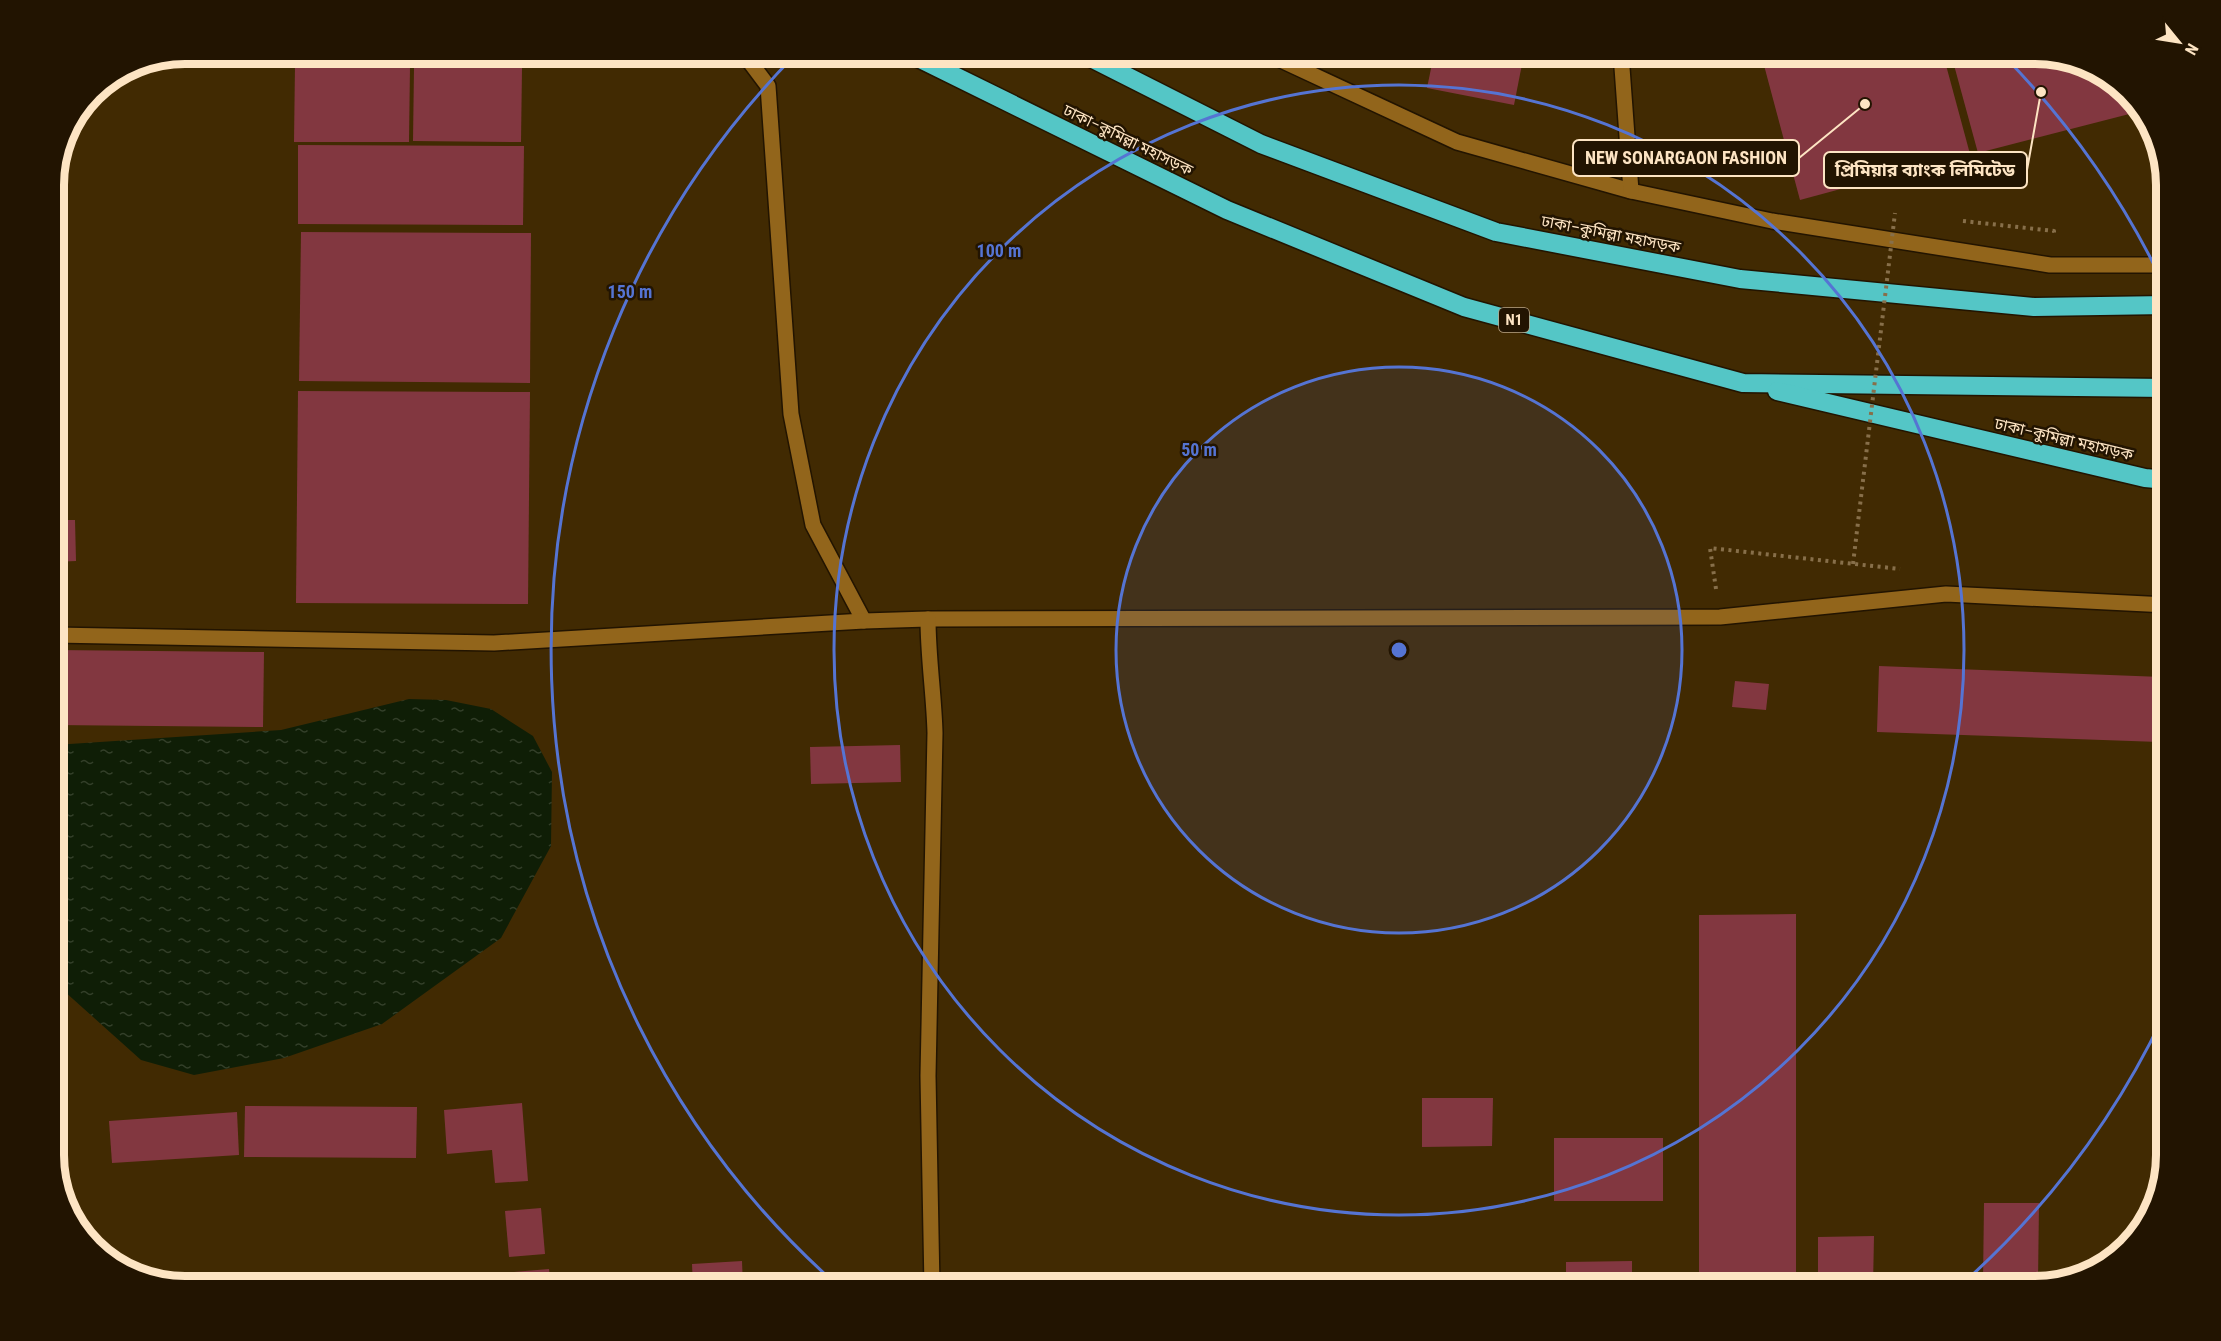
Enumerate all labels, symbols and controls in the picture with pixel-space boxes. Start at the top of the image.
north arrow [2149,12,2209,72]
text: N [2181,40,2202,58]
street label: ঢাকা–কুমিল্লা মহাসড়ক [1059,100,1197,180]
callout: NEW SONARGAON FASHION [1573,140,1799,176]
text: NEW SONARGAON FASHION [1585,147,1787,168]
callout: প্রিমিয়ার ব্যাংক লিমিটেড [1824,152,2027,188]
text: প্রিমিয়ার ব্যাংক লিমিটেড [1834,159,2016,180]
street label: ঢাকা–কুমিল্লা মহাসড়ক [1539,211,1683,257]
text: 100 m [977,240,1021,261]
text: 150 m [608,281,652,302]
road number: N1 [1499,308,1529,332]
street label: ঢাকা–কুমিল্লা মহাসড়ক [1992,414,2136,464]
text: 50 m [1181,439,1217,460]
centre of rings [1389,640,1409,660]

